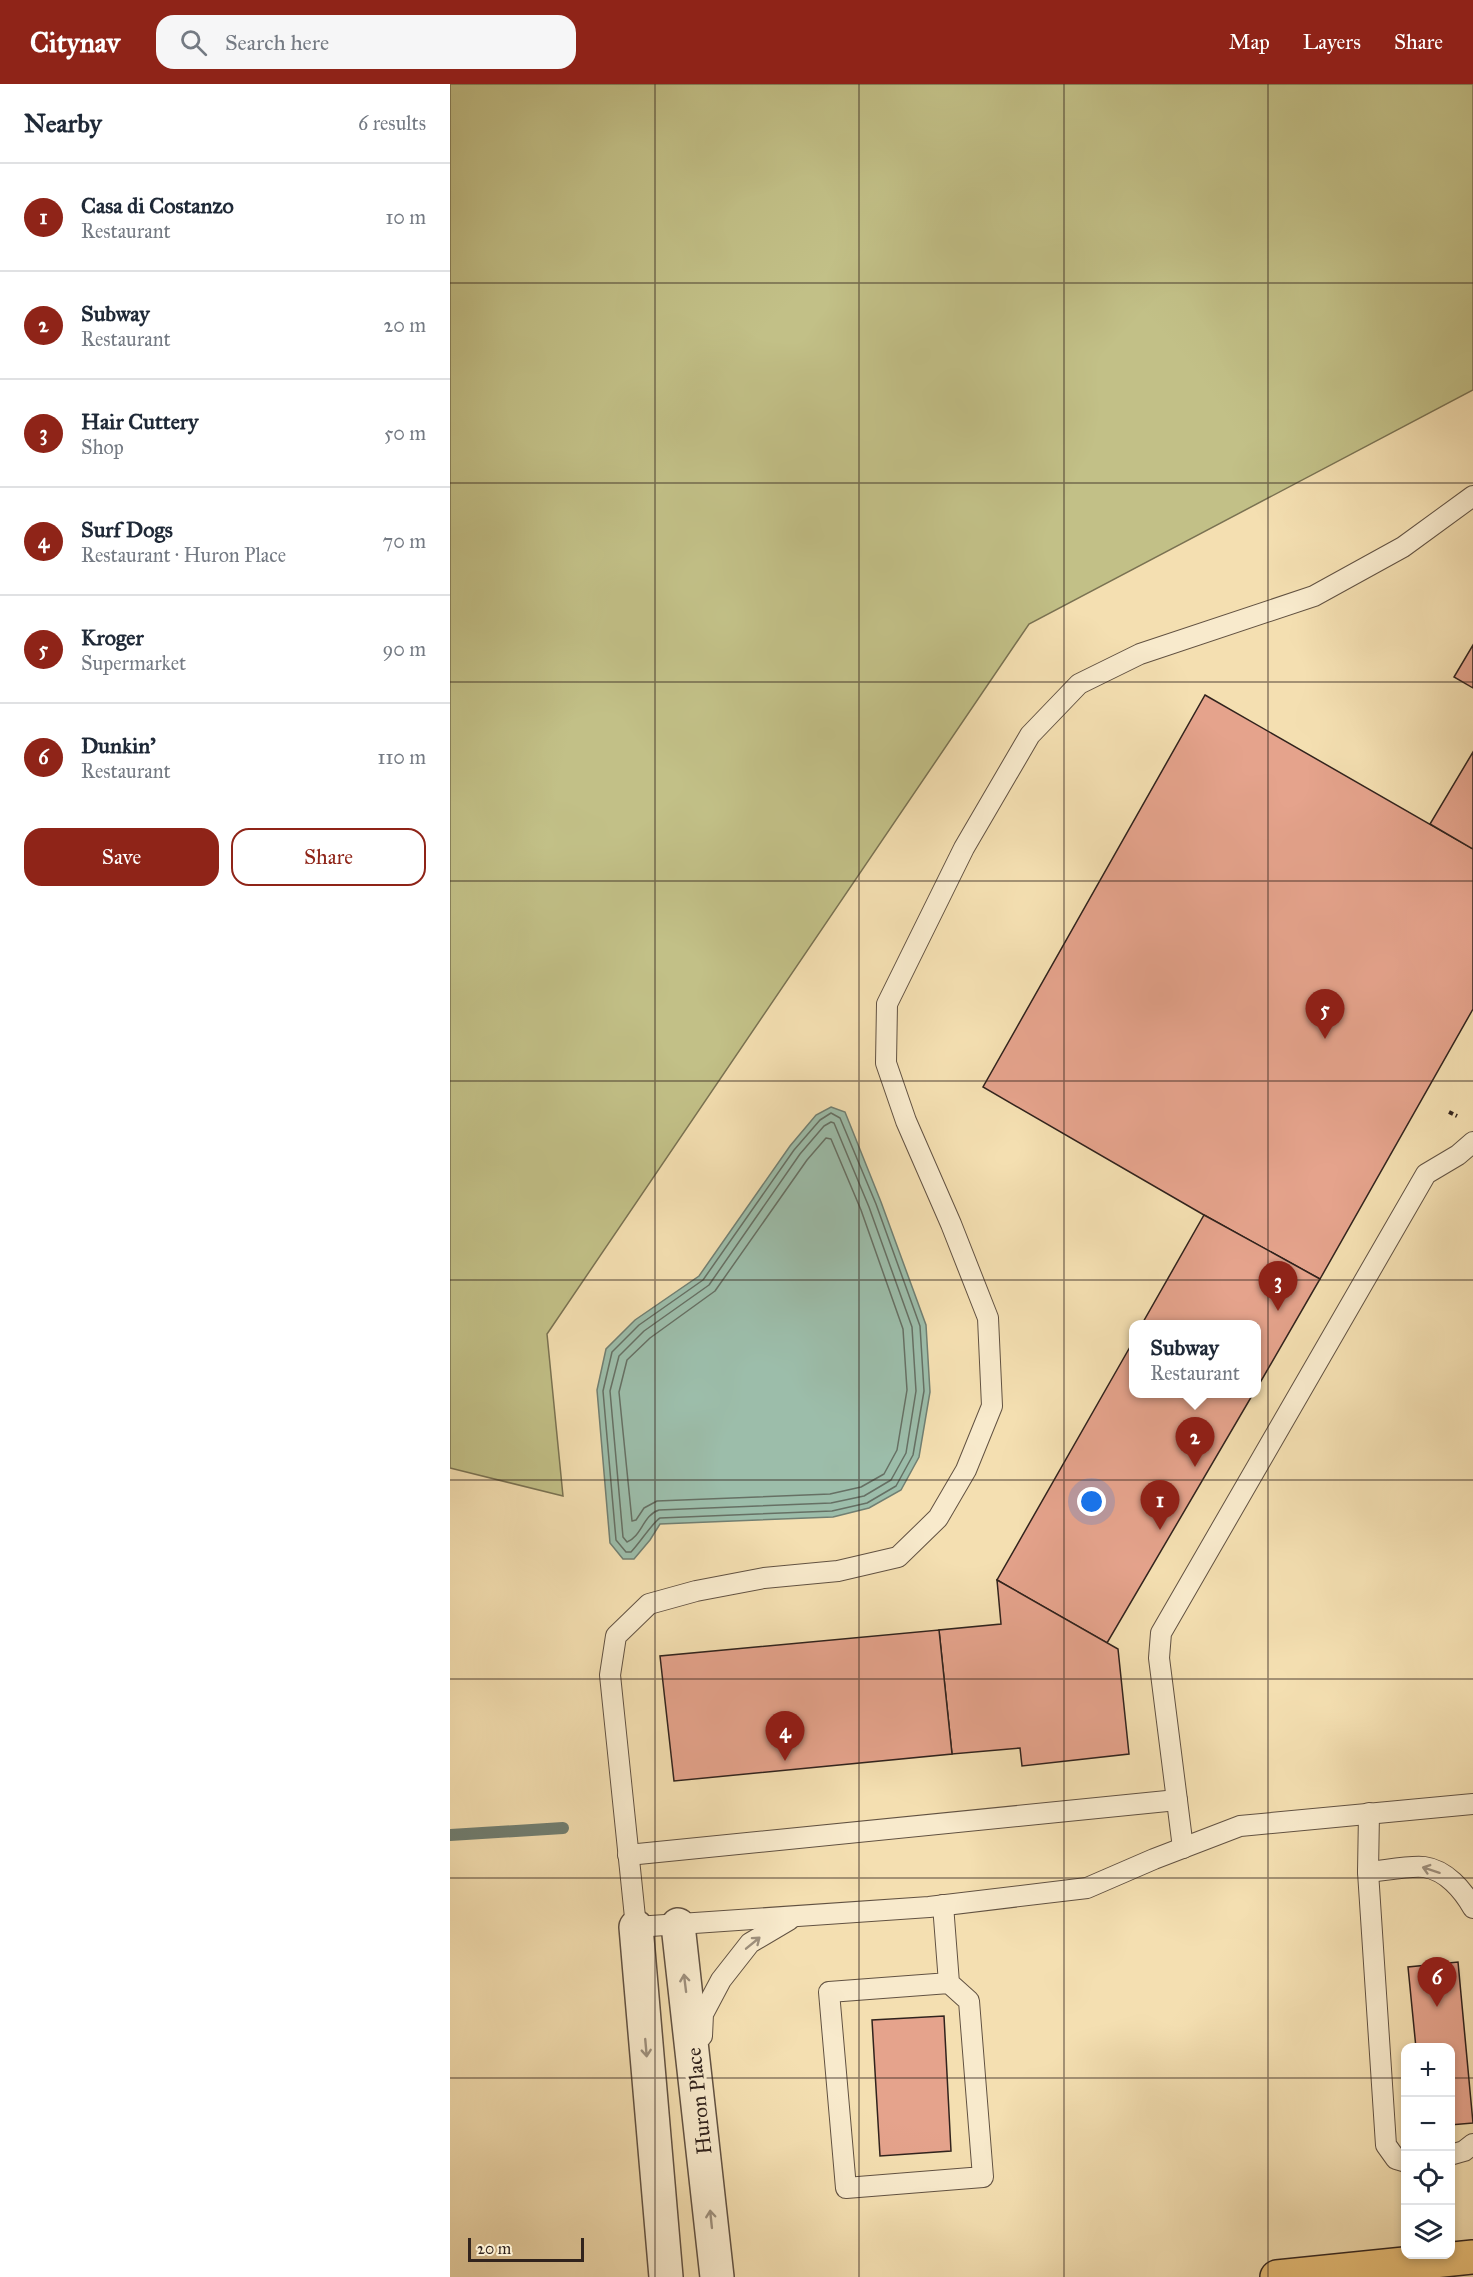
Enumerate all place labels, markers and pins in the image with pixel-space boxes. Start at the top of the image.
pin: 5 [1306,990,1344,1039]
pin: 3 [1258,1262,1298,1311]
pin: 2 [1176,1418,1214,1467]
pin: 1 [1140,1480,1180,1530]
pin: 4 [766,1712,804,1761]
pin: 6 [1418,1958,1456,2007]

